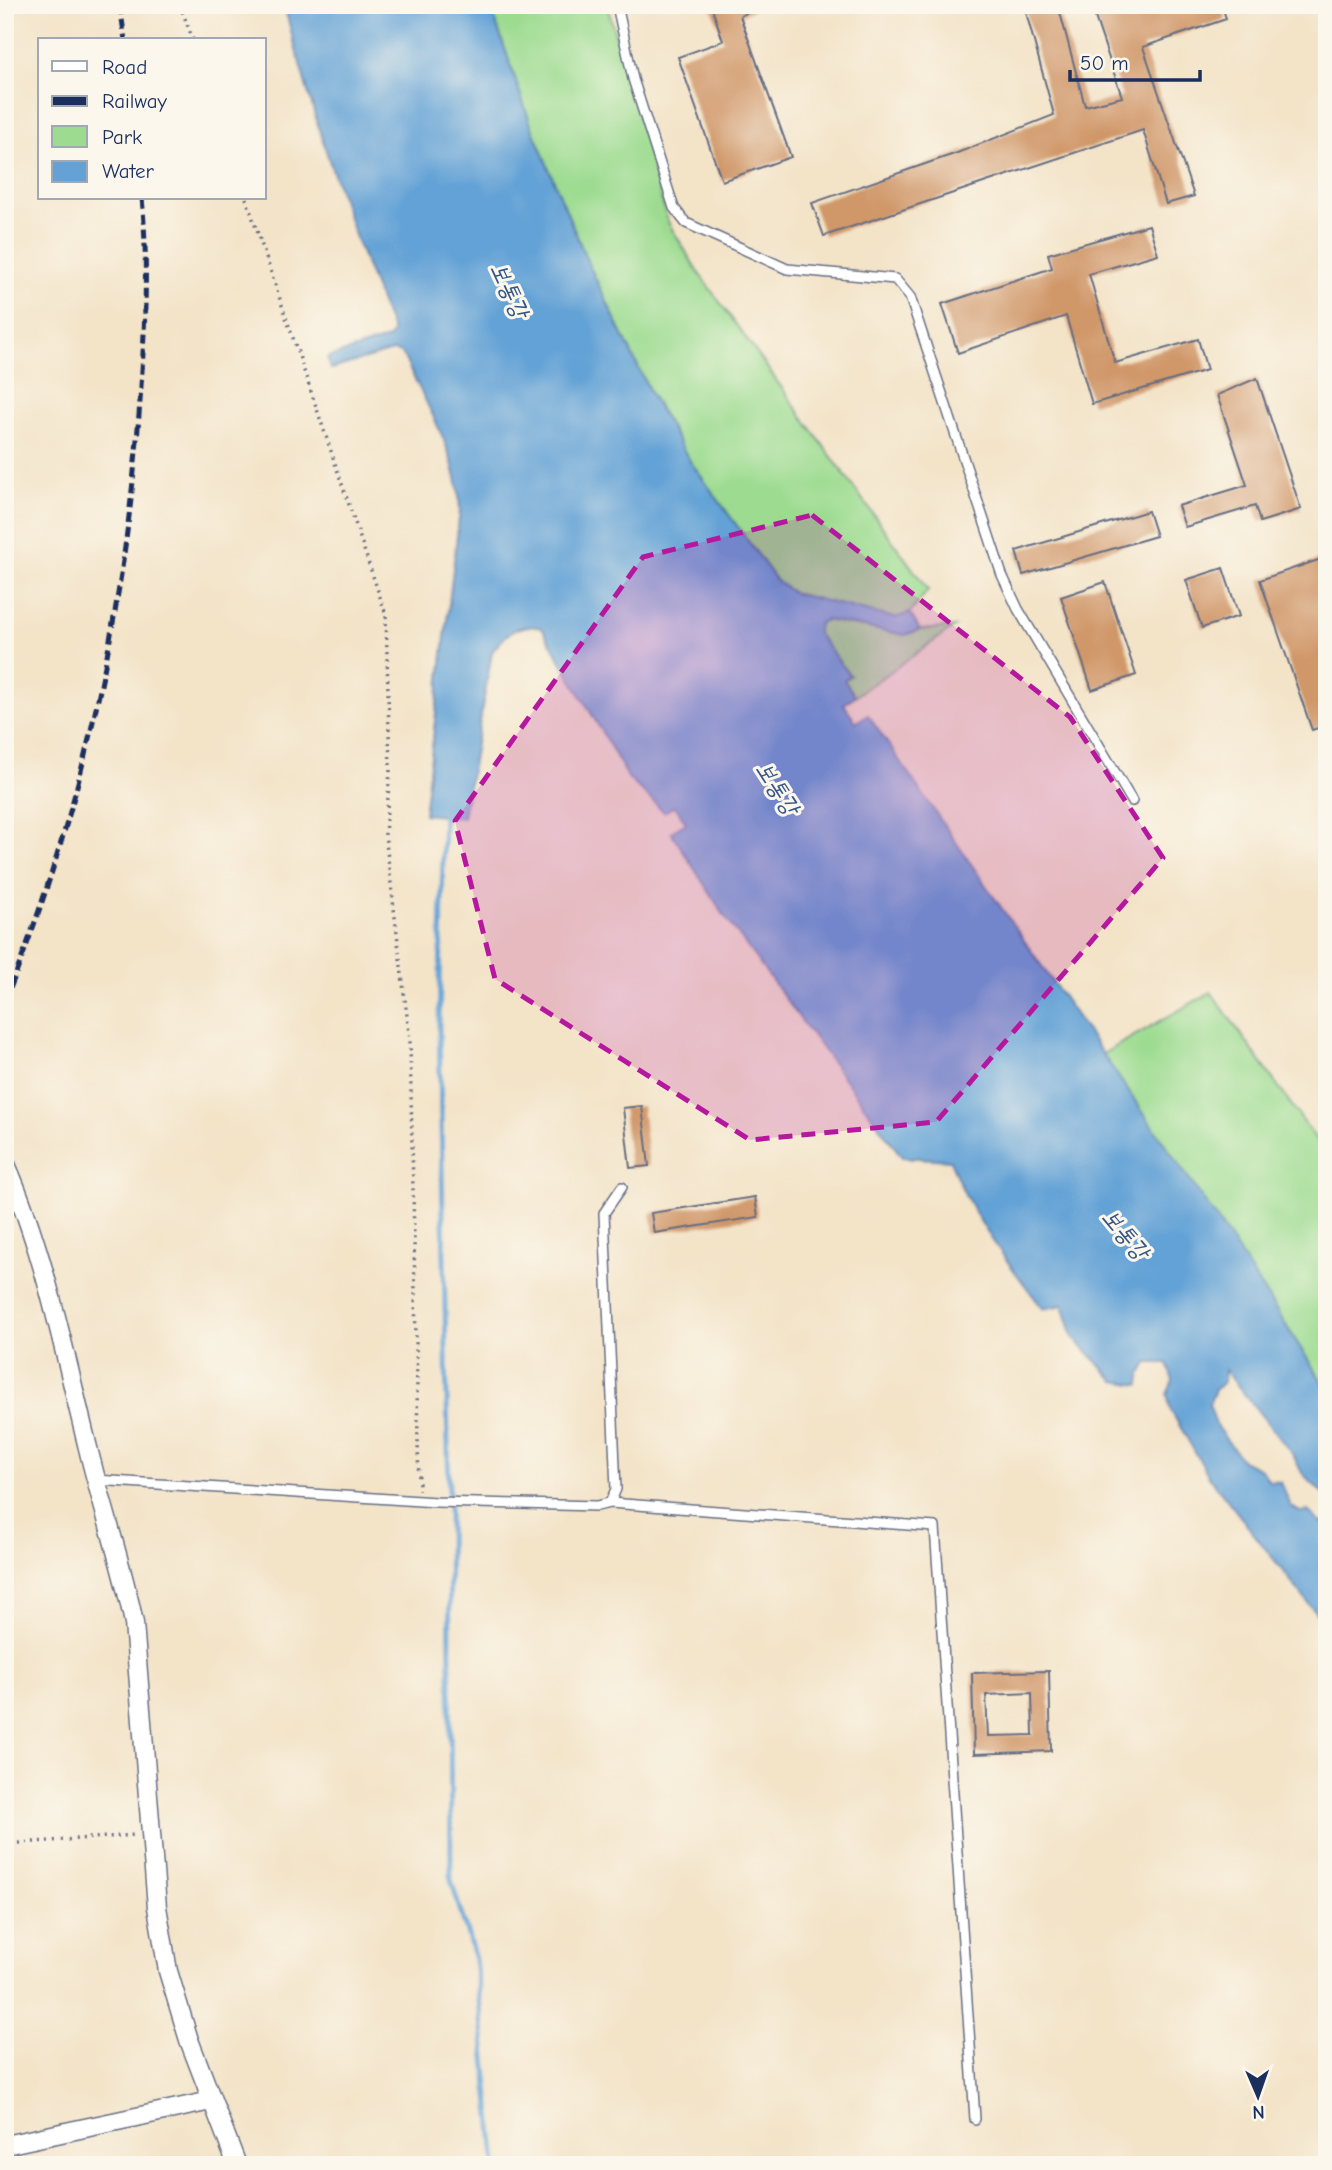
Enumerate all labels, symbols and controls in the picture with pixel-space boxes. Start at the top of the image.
legend [38,38,266,200]
scale bar [1070,38,1199,82]
text: 50 m [1080,51,1129,75]
text: Road [102,55,147,79]
text: Railway [102,89,167,113]
text: Park [102,125,142,149]
text: Water [102,159,155,183]
water label: 보통강 [485,258,536,325]
water label: 보통강 [750,756,807,822]
water label: 보통강 [1097,1203,1157,1267]
north arrow [1224,2062,1294,2132]
text: N [1252,2101,1265,2123]

